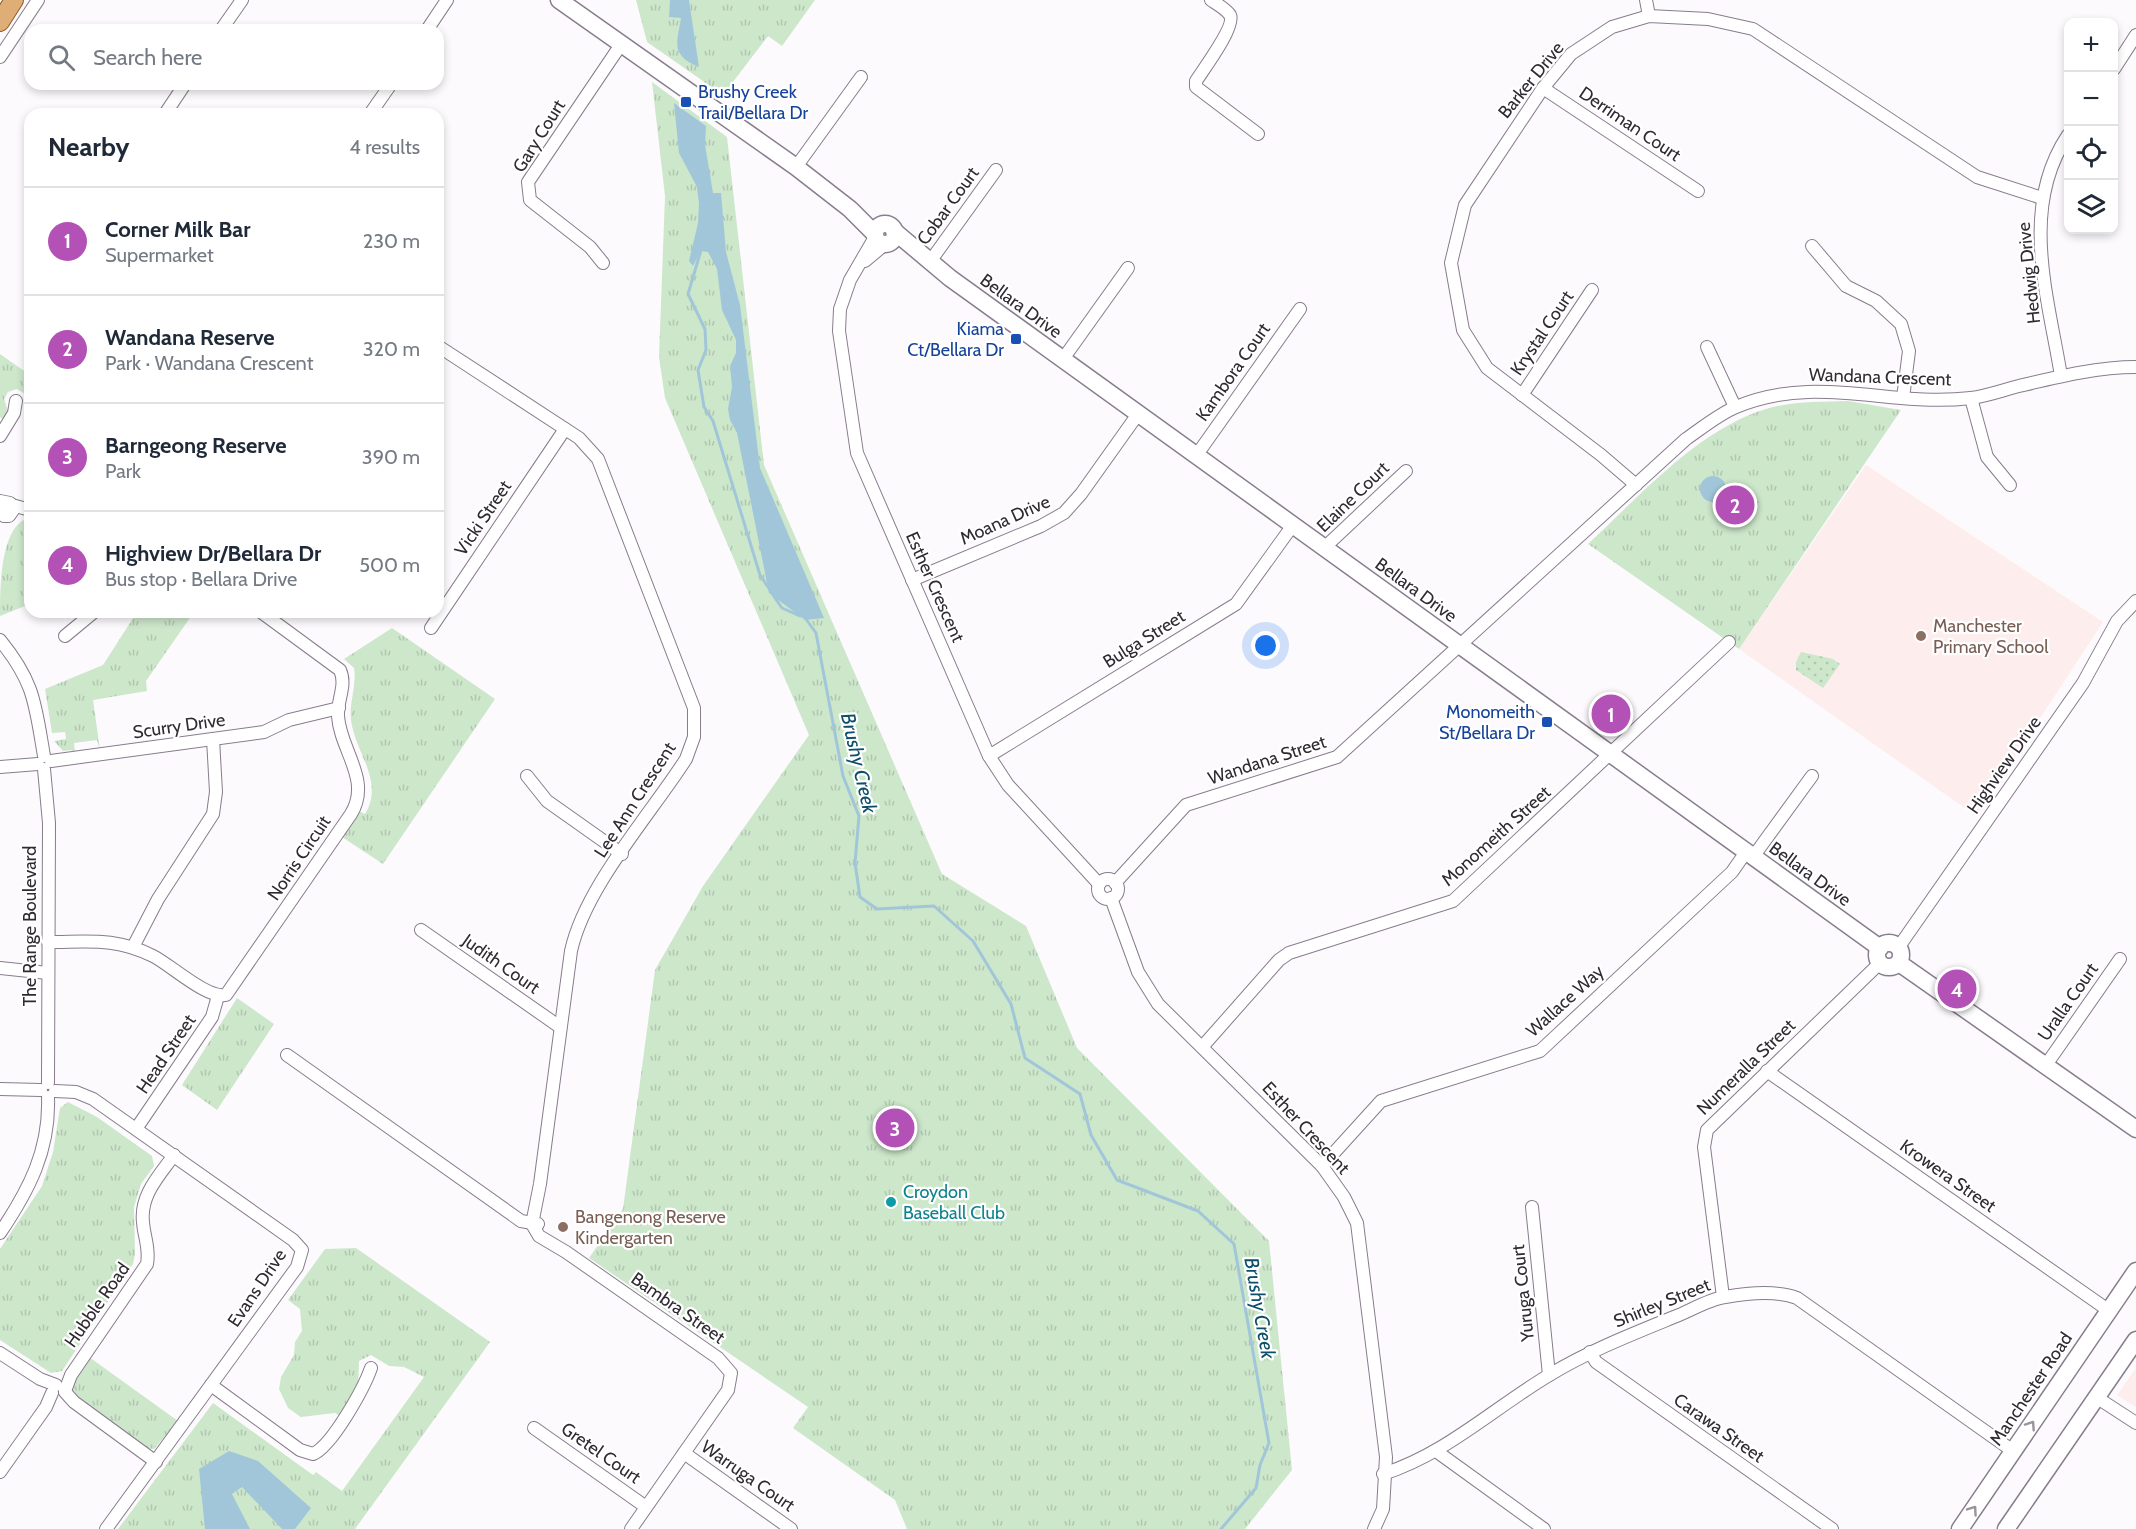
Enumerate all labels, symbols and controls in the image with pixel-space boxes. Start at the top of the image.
map controls [2064,18,2118,234]
button: + [2064,18,2118,72]
search box [24,24,444,90]
street label: Barker Drive [1493,37,1569,123]
icon: search [45,41,78,74]
text: Search here [93,44,202,71]
button: − [2064,72,2118,126]
place label: Brushy Creek Trail/Bellara Dr [698,81,808,124]
street label: Derriman Court [1575,82,1685,166]
marker: Brushy Creek Trail/Bellara Dr [679,95,693,109]
street label: Gary Court [508,96,570,176]
button: locate [2064,126,2118,180]
text: Nearby [48,131,129,163]
text: 4 results [349,135,420,159]
street label: Cobar Court [912,163,984,249]
button: layers [2064,180,2118,234]
text: Corner Milk Bar [105,216,250,243]
street label: Hedwig Drive [2013,221,2045,325]
text: 1 [64,229,71,253]
text: 230 m [363,229,420,253]
text: Supermarket [105,243,214,267]
street label: Bellara Drive [976,269,1066,343]
street label: Krystal Court [1506,287,1578,379]
place label: Kiama Ct/Bellara Dr [907,318,1004,361]
street label: Kambora Court [1191,319,1275,425]
text: Wandana Reserve [105,324,275,351]
marker: Kiama Ct/Bellara Dr [1009,332,1023,346]
text: 2 [62,337,73,361]
text: 320 m [363,337,420,361]
text: Park · Wandana Crescent [105,351,313,375]
street label: Wandana Crescent [1808,364,1952,390]
text: Barngeong Reserve [105,432,287,459]
text: 3 [62,445,73,469]
text: 390 m [362,445,420,469]
street label: Elaine Court [1312,457,1394,537]
text: Park [105,459,141,483]
street label: Vicki Street [450,476,516,560]
pin: 2 [1716,482,1754,528]
street label: Moana Drive [957,490,1053,550]
street label: Esther Crescent [901,528,969,646]
text: Highview Dr/Bellara Dr [105,540,321,567]
text: 4 [61,553,74,577]
text: 500 m [359,553,420,577]
street label: Bellara Drive [1371,553,1461,627]
text: Bus stop · Bellara Drive [105,567,297,591]
street label: Bulga Street [1099,605,1189,673]
place label: Manchester Primary School [1933,615,2049,658]
marker: Manchester Primary School [1914,629,1928,643]
your location [1251,631,1280,660]
pin: 1 [1592,692,1630,736]
place label: Monomeith St/Bellara Dr [1439,701,1535,744]
street label: Scurry Drive [131,709,227,743]
water label: Brushy Creek [836,710,883,817]
street label: Highview Drive [1962,712,2046,818]
marker: Monomeith St/Bellara Dr [1540,715,1554,729]
street label: Wandana Street [1205,731,1329,789]
street label: Lee Ann Crescent [590,738,680,862]
street label: Monomeith Street [1437,781,1555,891]
street label: Norris Circuit [263,811,335,905]
street label: Bellara Drive [1765,837,1855,911]
street label: The Range Boulevard [19,846,41,1006]
street label: Judith Court [457,929,544,999]
street label: Uralla Court [2033,959,2103,1045]
street label: Wallace Way [1522,960,1608,1042]
pin: 4 [1938,966,1976,1012]
street label: Head Street [132,1010,200,1098]
street label: Numeralla Street [1692,1014,1800,1120]
street label: Esther Crescent [1258,1077,1354,1179]
pin: 3 [876,1106,914,1150]
street label: Krowera Street [1896,1135,2000,1217]
place label: Croydon Baseball Club [903,1181,1005,1224]
marker: Croydon Baseball Club [884,1195,898,1209]
place label: Bangenong Reserve Kindergarten [575,1206,726,1249]
marker: Bangenong Reserve Kindergarten [556,1220,570,1234]
street label: Yuruga Court [1507,1244,1539,1343]
street label: Evans Drive [223,1245,291,1331]
water label: Brushy Creek [1239,1256,1281,1362]
street label: Hubble Road [60,1258,134,1352]
street label: Bambra Street [627,1268,729,1348]
street label: Shirley Street [1610,1274,1714,1332]
street label: Manchester Road [1985,1328,2077,1450]
street label: Carawa Street [1669,1389,1769,1467]
street label: Gretel Court [557,1418,645,1488]
one-way arrow [2024,1420,2035,1431]
street label: Warruga Court [697,1436,799,1516]
one-way arrow [1966,1505,1977,1516]

